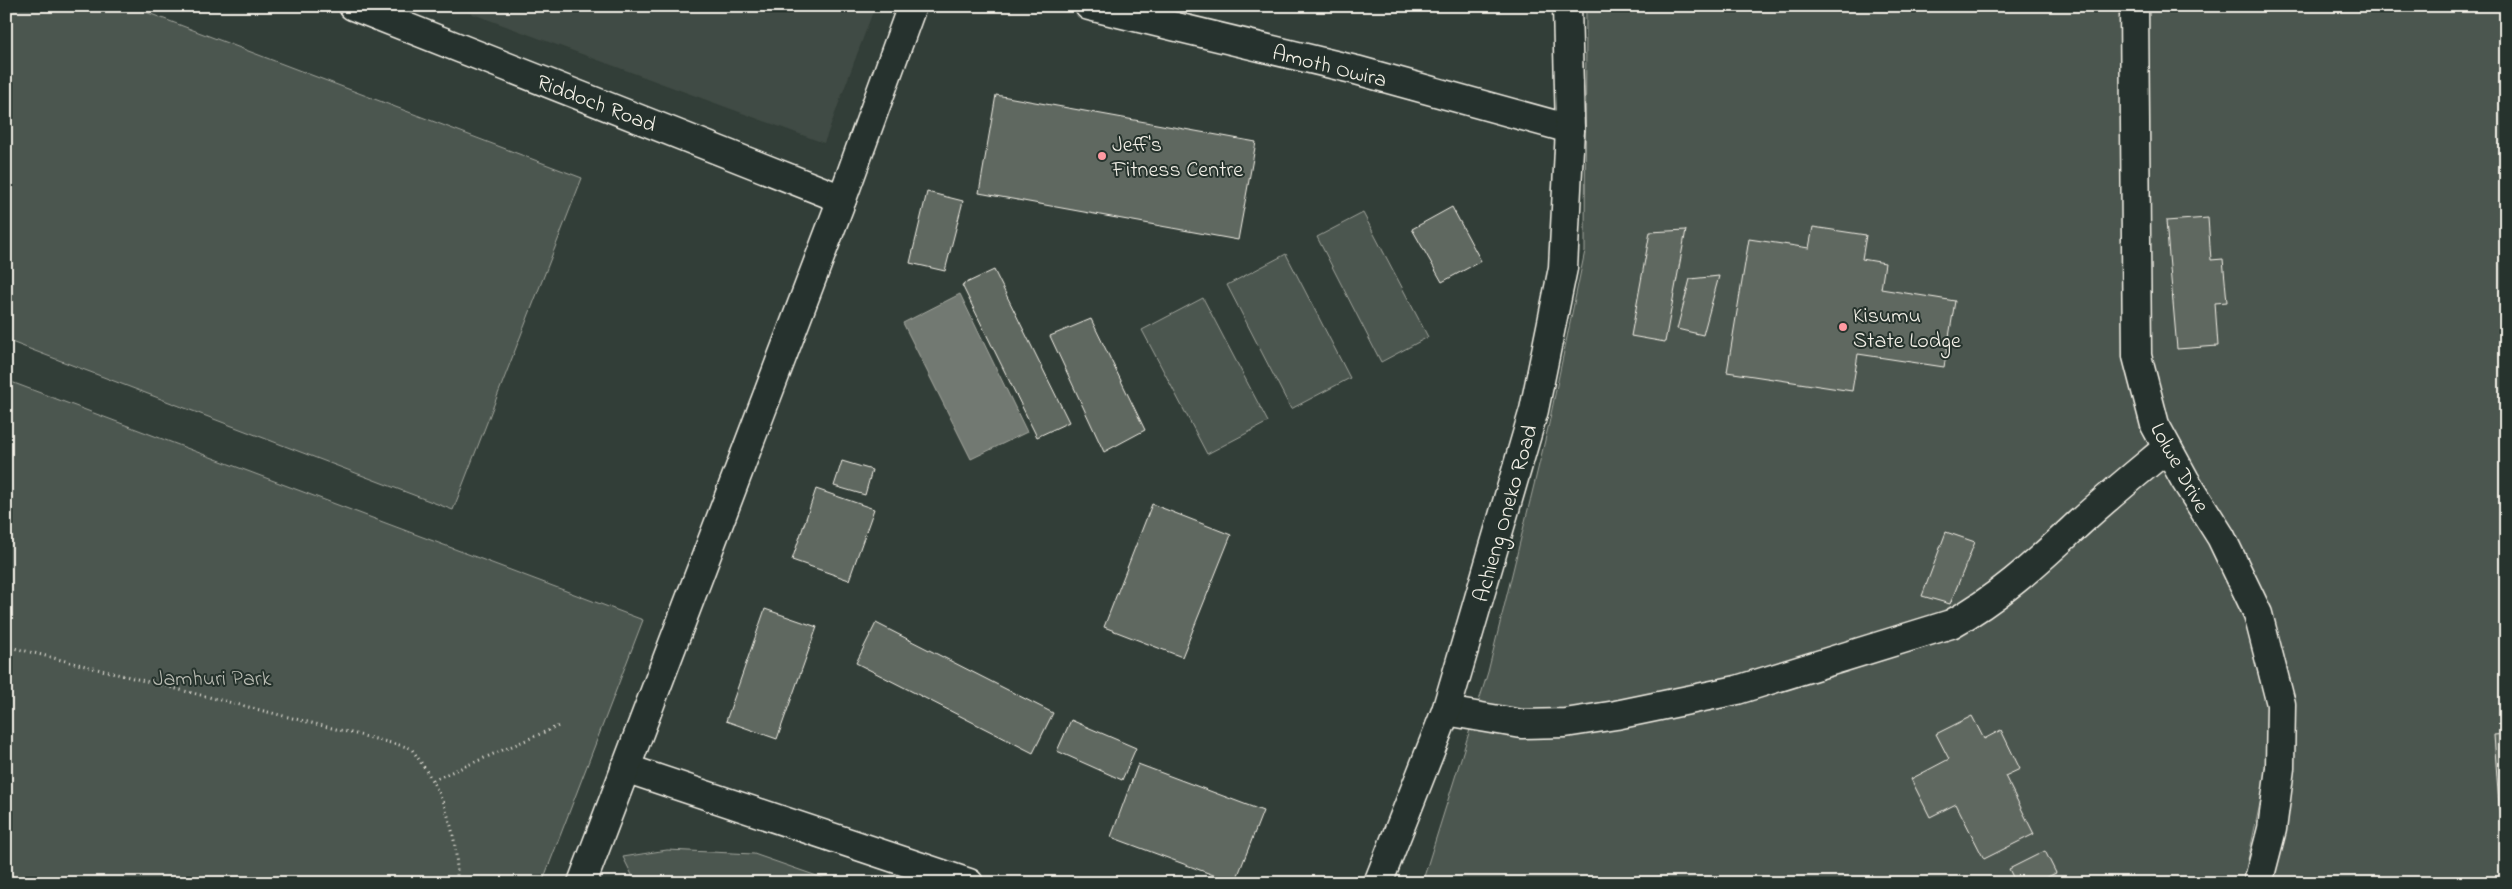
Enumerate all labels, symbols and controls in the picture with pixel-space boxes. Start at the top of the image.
street label: Amoth Owira [1269,38,1390,98]
street label: Riddoch Road [531,67,660,142]
place label: Jeff's Fitness Centre [1111,130,1243,187]
marker: Jeff's Fitness Centre [1096,150,1108,162]
place label: Kisumu State Lodge [1853,301,1961,359]
marker: Kisumu State Lodge [1837,321,1849,333]
street label: Lolwe Drive [2141,418,2216,519]
street label: Achieng Oneko Road [1466,421,1549,607]
park label: Jamhuri Park [153,664,272,696]

